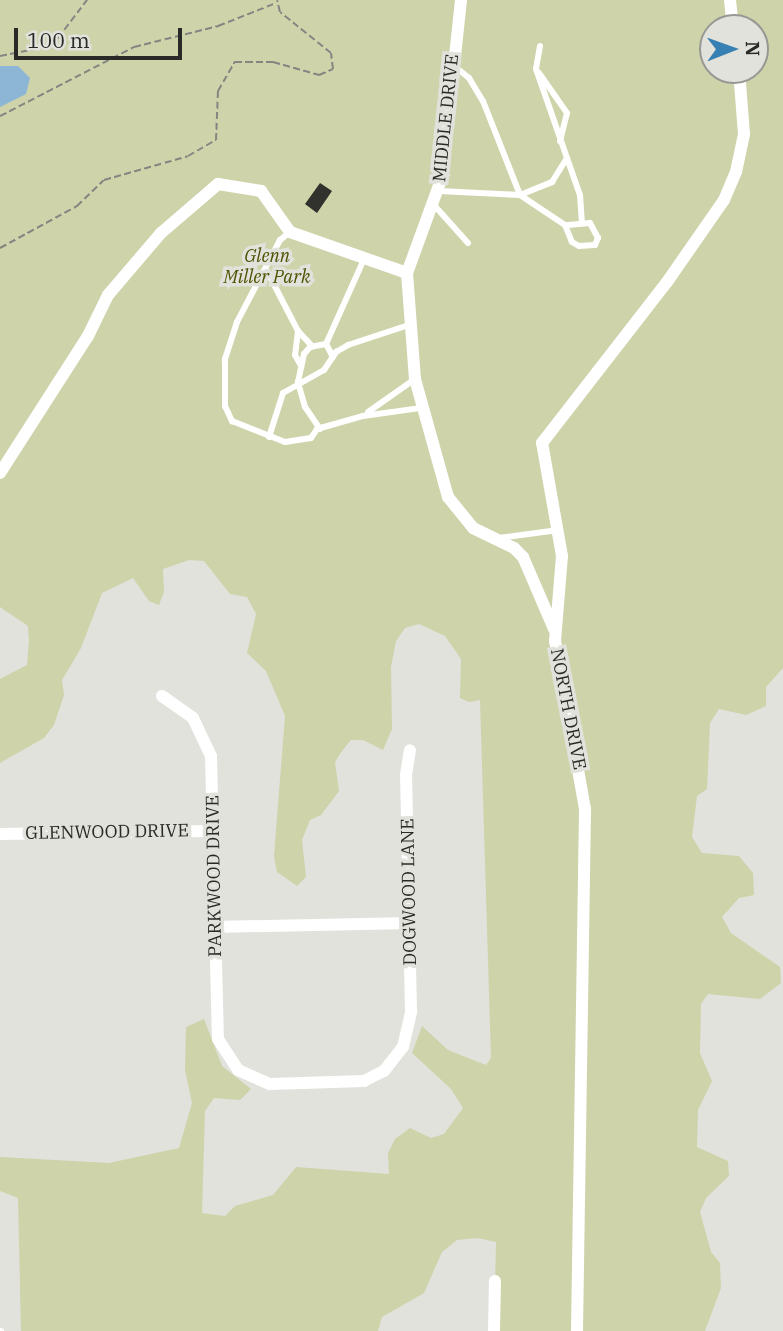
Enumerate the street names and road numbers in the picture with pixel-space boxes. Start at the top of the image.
street label: MIDDLE DRIVE [429,53,463,183]
street label: NORTH DRIVE [546,646,590,772]
street label: PARKWOOD DRIVE [202,795,226,957]
street label: DOGWOOD LANE [397,818,421,966]
street label: GLENWOOD DRIVE [25,820,189,844]

